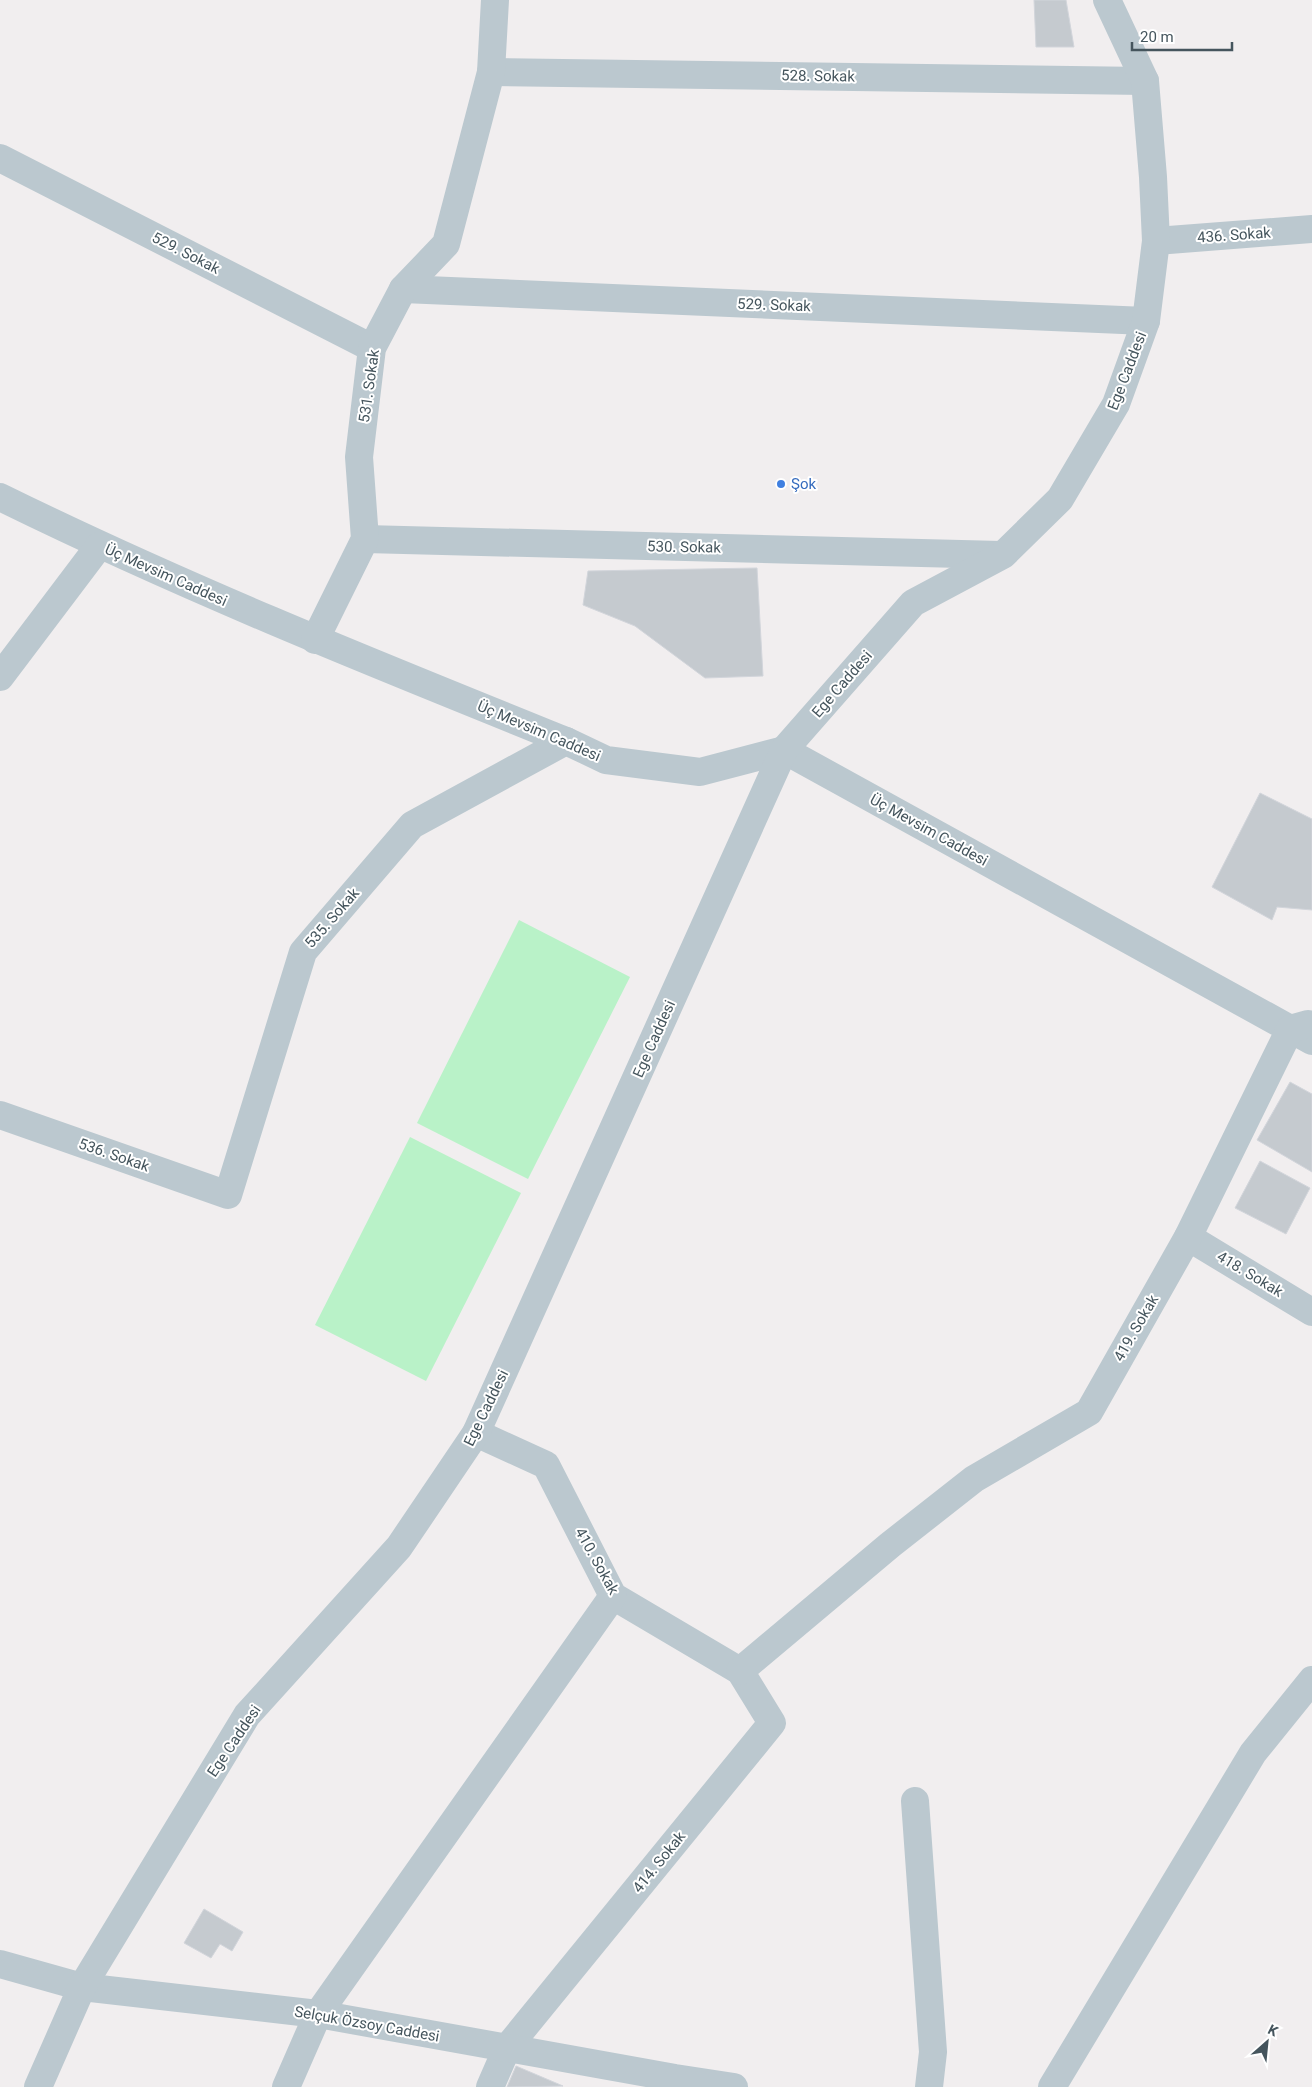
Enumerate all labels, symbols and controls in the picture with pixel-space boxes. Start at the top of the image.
scale bar [1132,20,1232,52]
text: 20 m [1140,28,1174,46]
street label: 528. Sokak [781,66,855,86]
street label: 436. Sokak [1197,223,1272,247]
street label: 529. Sokak [149,228,223,278]
street label: 529. Sokak [737,295,812,315]
street label: Ege Caddesi [1104,329,1150,413]
street label: 531. Sokak [355,348,383,424]
place label: Şok [791,475,816,493]
marker: Şok [775,478,787,490]
street label: 530. Sokak [647,537,721,557]
street label: Üç Mevsim Caddesi [102,540,230,610]
street label: Ege Caddesi [808,647,876,721]
street label: Üç Mevsim Caddesi [475,697,603,765]
street label: Üç Mevsim Caddesi [867,790,991,870]
street label: 535. Sokak [301,884,363,952]
street label: Ege Caddesi [629,998,679,1080]
street label: 536. Sokak [76,1134,152,1176]
street label: 418. Sokak [1214,1247,1287,1301]
street label: 419. Sokak [1110,1291,1162,1364]
street label: Ege Caddesi [460,1367,512,1449]
street label: 410. Sokak [571,1524,623,1598]
street label: Ege Caddesi [203,1702,265,1780]
street label: 414. Sokak [629,1827,689,1896]
street label: Selçuk Özsoy Caddesi [293,2002,441,2046]
north arrow [1242,2017,1292,2067]
text: K [1265,2021,1281,2040]

